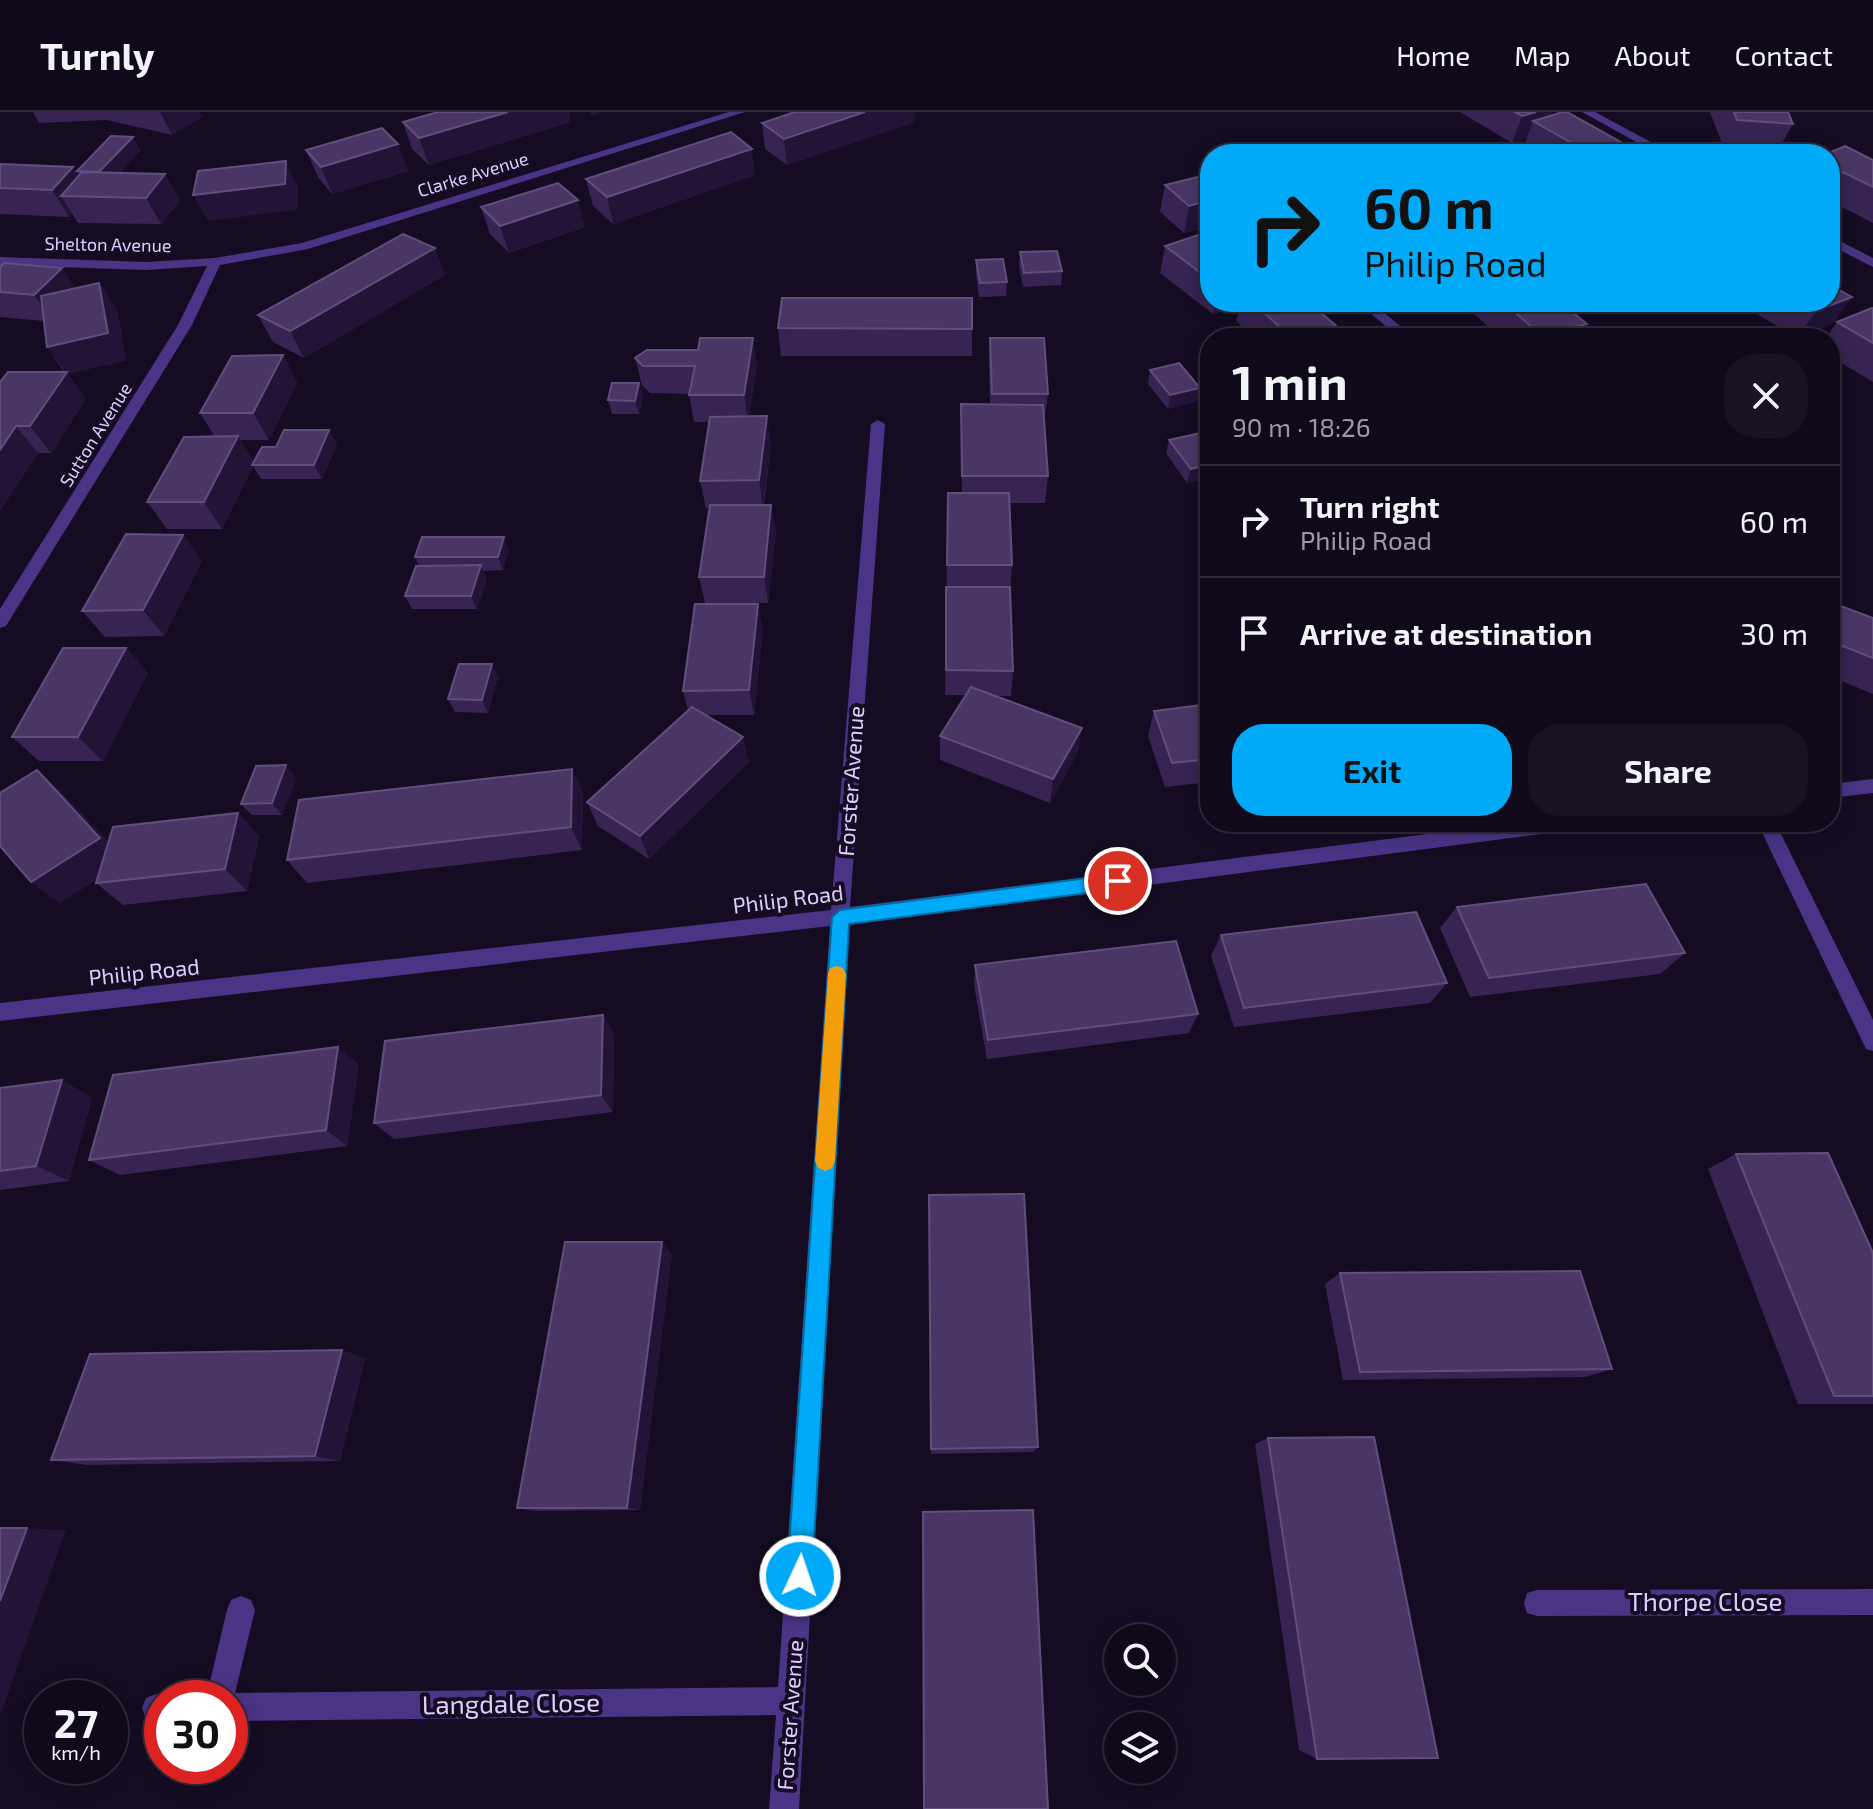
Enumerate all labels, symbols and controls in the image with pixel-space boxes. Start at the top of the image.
text: Turnly [40,32,155,78]
text: Home [1396,38,1470,72]
text: Map [1514,38,1571,72]
text: About [1615,38,1690,72]
text: Contact [1734,38,1833,72]
street label: Clarke Avenue [414,147,531,201]
text: 60 m [1364,173,1494,240]
icon: right [1232,176,1336,280]
street label: Shelton Avenue [44,232,172,256]
text: Philip Road [1364,241,1547,284]
text: 1 min [1232,352,1348,410]
button: close [1724,354,1808,438]
street label: Sutton Avenue [54,378,136,491]
text: 90 m · 18:26 [1232,411,1371,442]
text: Turn right [1300,488,1440,524]
icon: right [1232,499,1276,543]
text: 60 m [1740,503,1808,539]
text: Philip Road [1300,524,1432,555]
icon: arrive [1232,611,1276,655]
text: Arrive at destination [1300,615,1592,651]
text: 30 m [1740,615,1808,651]
street label: Forster Avenue [832,705,868,857]
button: Exit [1232,724,1512,816]
button: Share [1528,724,1808,816]
pin [1084,847,1152,915]
icon: arrive [1096,859,1140,903]
street label: Philip Road [731,878,845,918]
street label: Philip Road [87,952,201,990]
position arrow [758,1534,842,1618]
street label: Thorpe Close [1628,1585,1782,1616]
map controls [1104,1624,1176,1784]
button: search [1104,1624,1176,1696]
street label: Forster Avenue [771,1639,807,1791]
speed limit sign: 30 [144,1680,248,1784]
street label: Langdale Close [422,1685,600,1720]
text: 27 [54,1698,98,1746]
button: layers [1104,1712,1176,1784]
text: km/h [51,1740,101,1764]

